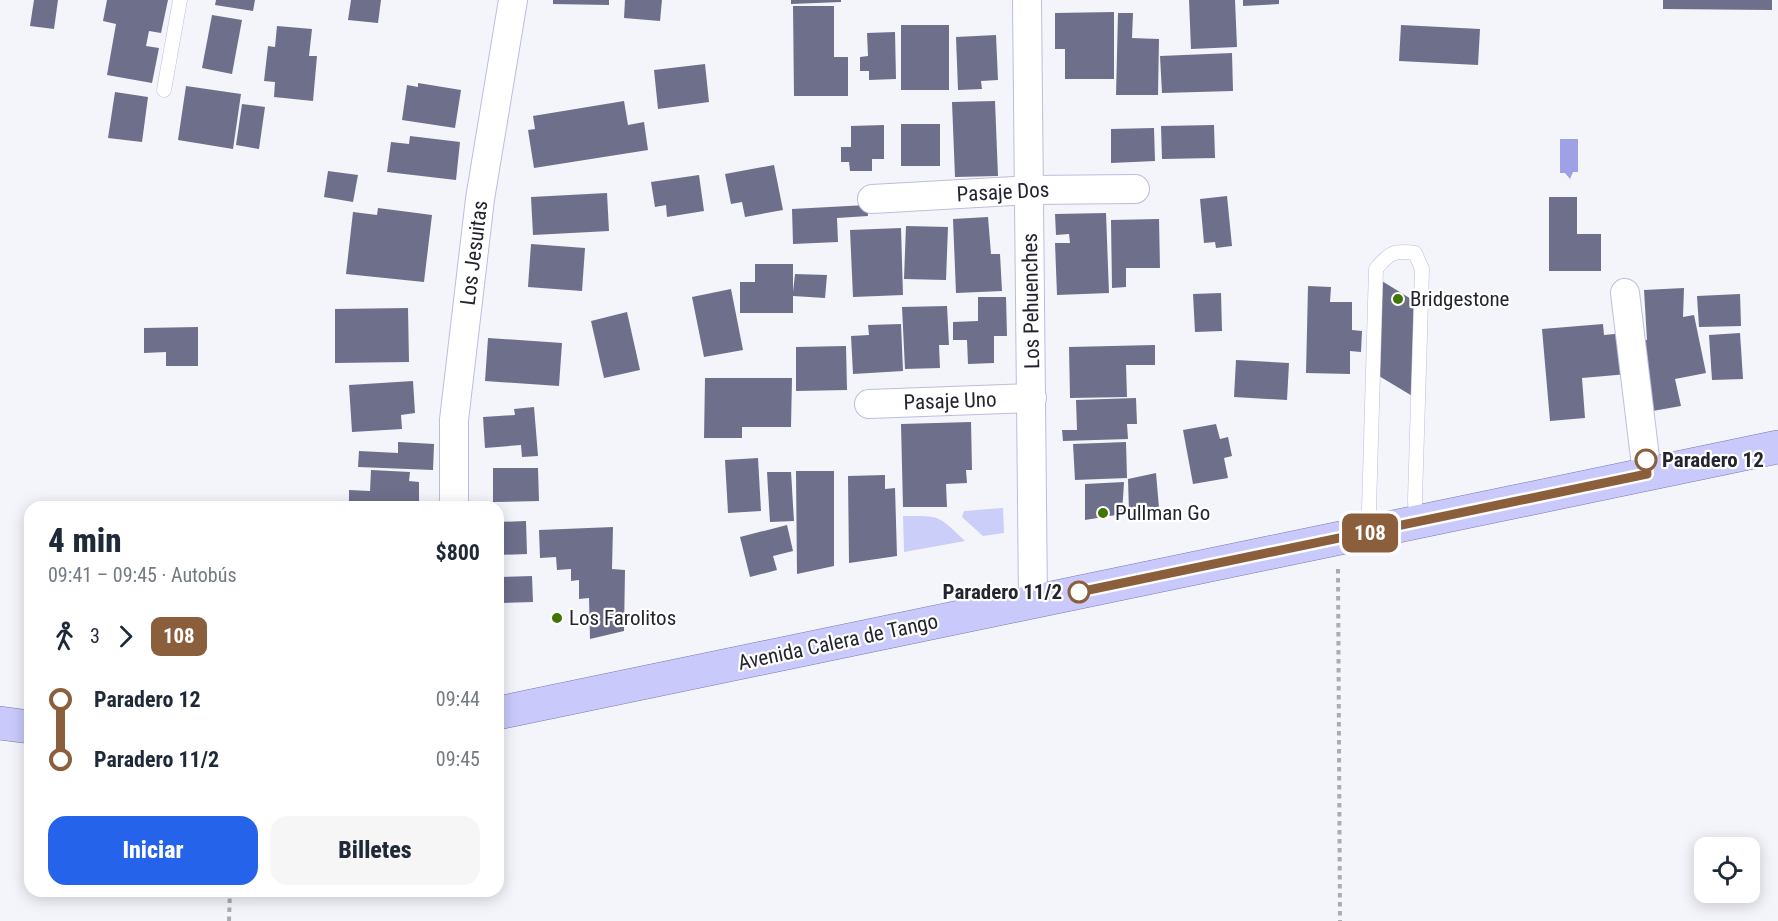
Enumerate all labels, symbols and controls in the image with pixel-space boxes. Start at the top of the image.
street label: Pasaje Dos [956,178,1050,206]
street label: Los Jesuitas [456,199,492,307]
street label: Los Pehuenches [1018,233,1044,369]
place label: Bridgestone [1410,287,1510,311]
marker: Bridgestone [1391,292,1405,306]
street label: Pasaje Uno [903,387,997,415]
place label: Paradero 12 [1662,448,1764,472]
marker: Paradero 12 [1635,449,1657,471]
place label: Pullman Go [1115,501,1210,525]
marker: Pullman Go [1096,506,1110,520]
line badge: 108 [1336,514,1404,552]
text: 4 min [48,521,122,560]
text: 108 [1354,521,1386,545]
text: $800 [436,540,480,565]
text: 09:41 – 09:45 · Autobús [48,563,237,587]
place label: Paradero 11/2 [943,580,1062,604]
marker: Paradero 11/2 [1068,581,1090,603]
place label: Los Farolitos [569,606,676,630]
street label: Avenida Calera de Tango [736,609,940,675]
marker: Los Farolitos [550,611,564,625]
icon: walk [48,620,81,653]
icon: forward [109,620,142,653]
text: 3 [90,624,100,648]
text: 108 [163,624,195,648]
text: Paradero 12 [94,687,201,712]
text: 09:44 [436,687,480,711]
text: Paradero 11/2 [94,747,219,772]
text: 09:45 [436,747,480,771]
button: Iniciar [48,816,258,885]
button: Billetes [270,816,480,885]
map controls [1694,837,1760,903]
button: locate [1694,837,1760,903]

